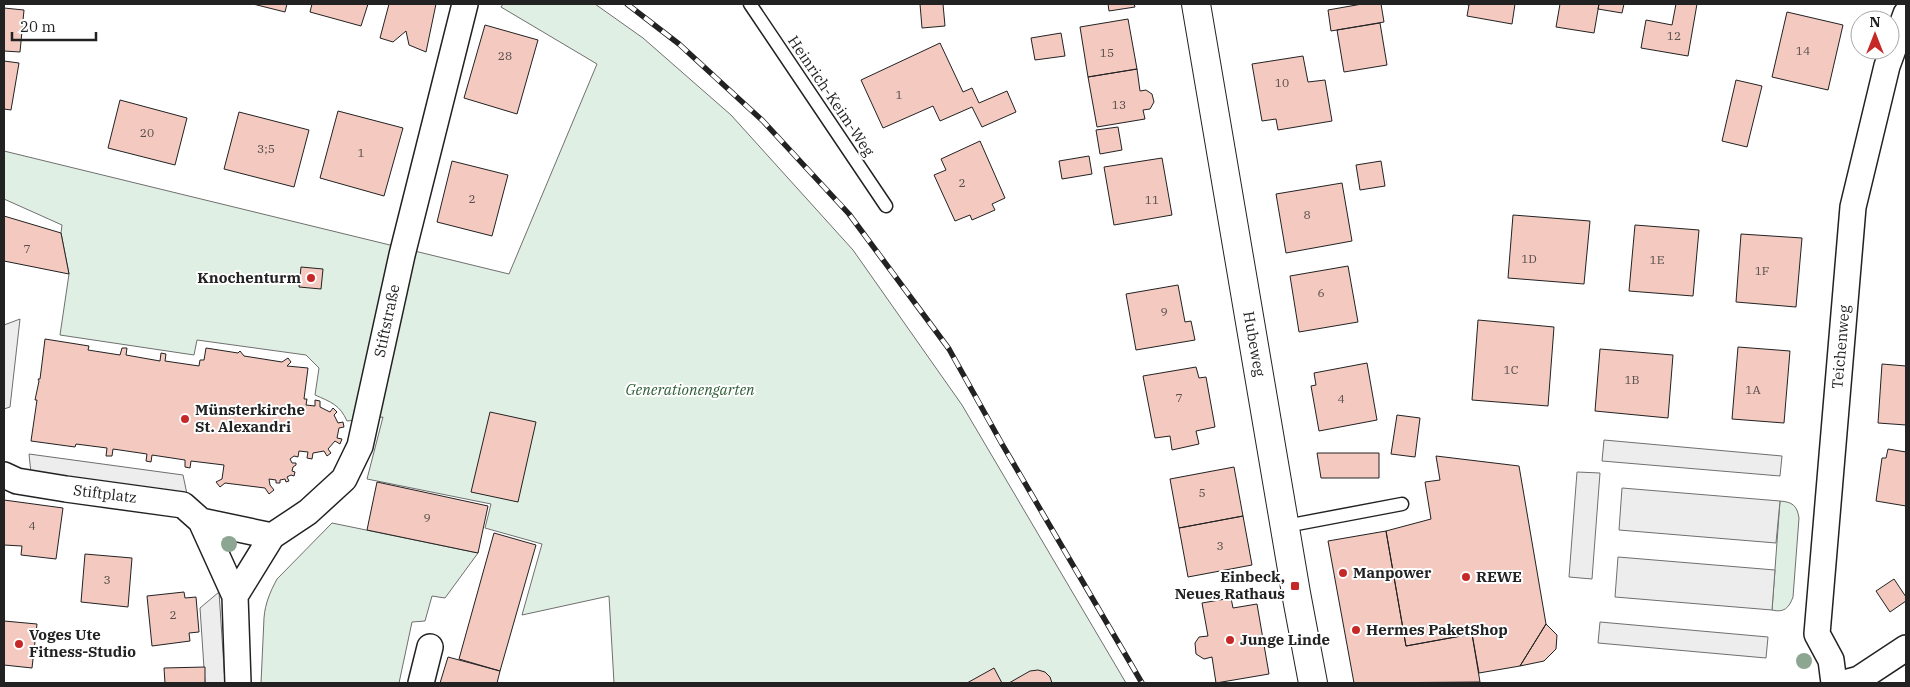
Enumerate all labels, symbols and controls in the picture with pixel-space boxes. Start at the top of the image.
scale bar [12,10,96,42]
north arrow [1850,10,1900,60]
text: N [1869,13,1881,31]
text: 20 m [20,17,56,36]
house number: 12 [1667,28,1681,43]
street label: Heinrich-Keim-Weg [784,32,879,160]
house number: 14 [1796,43,1810,58]
house number: 15 [1100,45,1114,60]
house number: 28 [498,48,512,63]
house number: 10 [1275,75,1289,90]
house number: 1 [895,87,903,102]
house number: 13 [1112,97,1126,112]
house number: 20 [140,125,154,140]
house number: 3;5 [257,141,275,156]
house number: 1 [357,145,365,160]
house number: 2 [958,175,966,190]
house number: 2 [468,191,476,206]
house number: 11 [1145,192,1159,207]
house number: 8 [1303,207,1311,222]
house number: 7 [23,241,31,256]
house number: 1D [1521,251,1537,266]
house number: 1E [1650,252,1664,267]
house number: 1F [1755,263,1769,278]
place label: Knochenturm [197,268,301,287]
marker: Knochenturm [305,272,317,284]
street label: Stiftstraße [369,283,404,359]
house number: 6 [1317,285,1325,300]
house number: 9 [1160,304,1168,319]
street label: Teichenweg [1827,304,1854,390]
street label: Hubeweg [1239,310,1270,378]
house number: 1C [1504,362,1519,377]
house number: 1B [1624,372,1640,387]
park label: Generationengarten [625,380,755,399]
house number: 1A [1745,382,1761,397]
house number: 7 [1175,390,1183,405]
house number: 4 [1337,391,1345,406]
place label: Münsterkirche St. Alexandri [195,400,305,436]
marker: Münsterkirche St. Alexandri [179,413,191,425]
street label: Stiftplatz [72,480,138,507]
house number: 5 [1198,485,1206,500]
house number: 9 [423,510,431,525]
house number: 4 [28,518,36,533]
house number: 3 [1216,538,1224,553]
place label: Manpower [1353,563,1432,582]
place label: Einbeck, Neues Rathaus [1175,567,1285,603]
marker: Manpower [1337,567,1349,579]
place label: REWE [1476,567,1522,586]
marker: REWE [1460,571,1472,583]
house number: 3 [103,572,111,587]
marker: Einbeck, Neues Rathaus [1289,580,1301,592]
house number: 2 [169,607,177,622]
place label: Hermes PaketShop [1366,620,1508,639]
marker: Hermes PaketShop [1350,624,1362,636]
place label: Voges Ute Fitness-Studio [29,625,136,661]
place label: Junge Linde [1240,630,1330,649]
marker: Junge Linde [1224,634,1236,646]
marker: Voges Ute Fitness-Studio [13,638,25,650]

